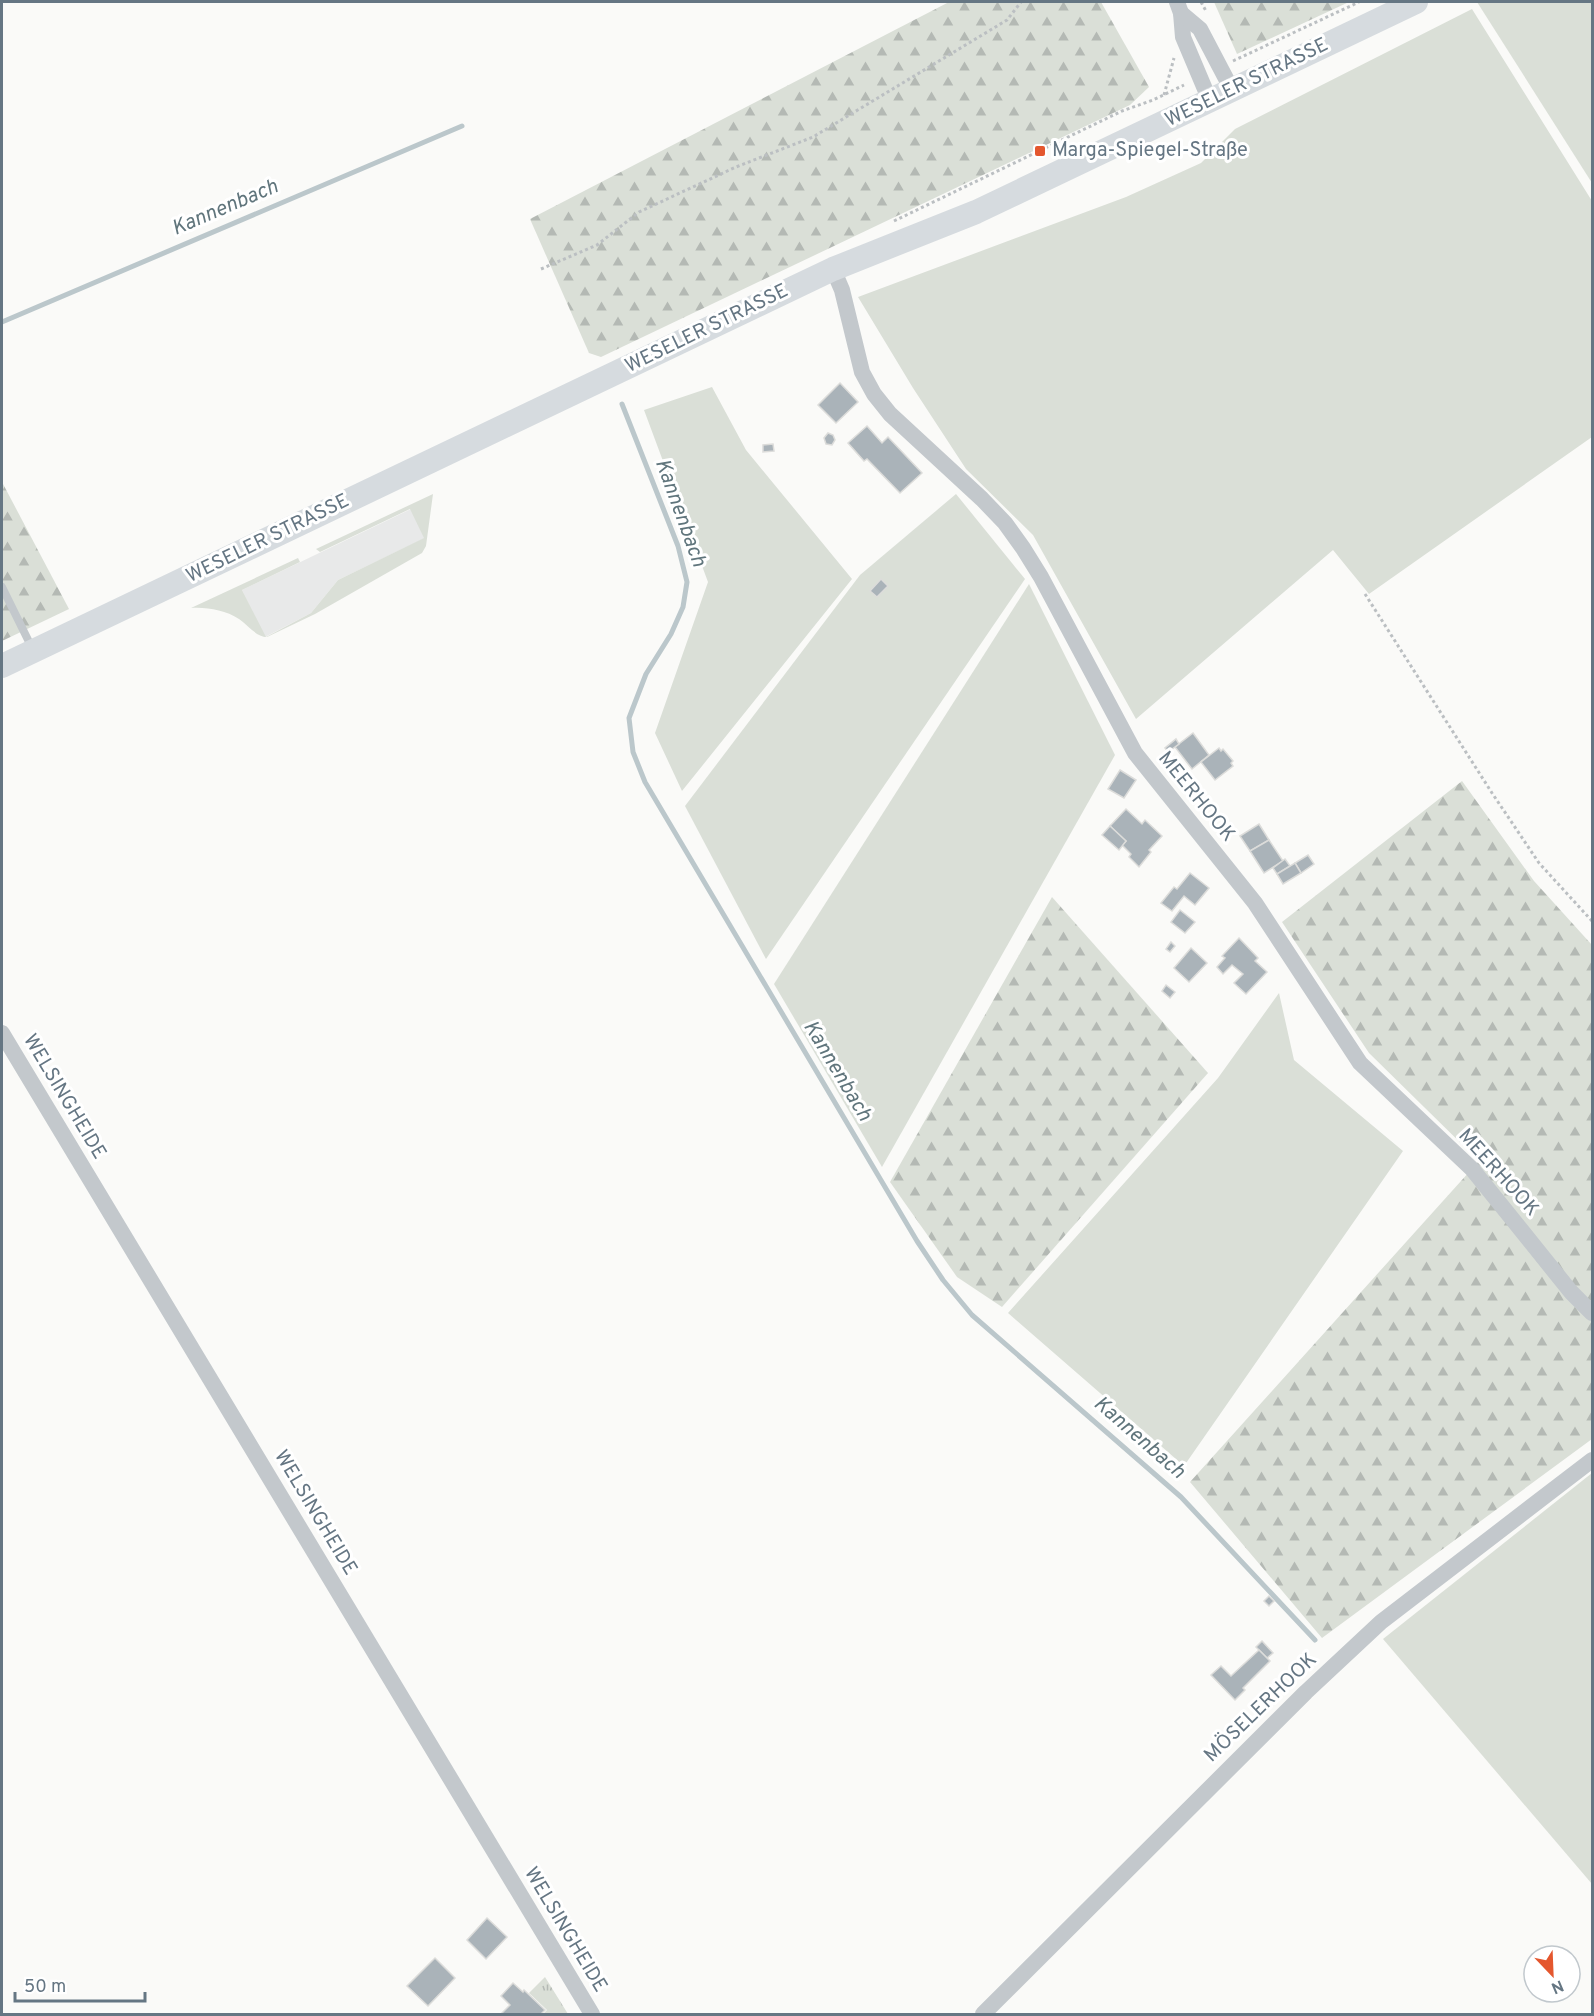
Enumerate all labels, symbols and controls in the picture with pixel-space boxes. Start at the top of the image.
street label: WESELER STRASSE [1161,32,1333,134]
place label: Marga-Spiegel-Straße [1052,138,1248,164]
marker: Marga-Spiegel-Straße [1033,144,1047,158]
water label: Kannenbach [168,173,283,243]
street label: WESELER STRASSE [621,278,793,380]
water label: Kannenbach [648,455,712,571]
street label: WESELER STRASSE [182,488,354,590]
street label: MEERHOOK [1152,746,1240,848]
water label: Kannenbach [796,1016,878,1127]
street label: WELSINGHEIDE [16,1030,112,1164]
street label: MEERHOOK [1452,1124,1544,1222]
water label: Kannenbach [1087,1391,1191,1486]
street label: WELSINGHEIDE [267,1446,363,1580]
street label: MÖSELERHOOK [1198,1647,1323,1768]
street label: WELSINGHEIDE [517,1863,613,1997]
north arrow [1522,1944,1582,2004]
scale bar [15,1965,146,2003]
text: N [1548,1975,1566,1997]
text: 50 m [24,1976,66,1999]

